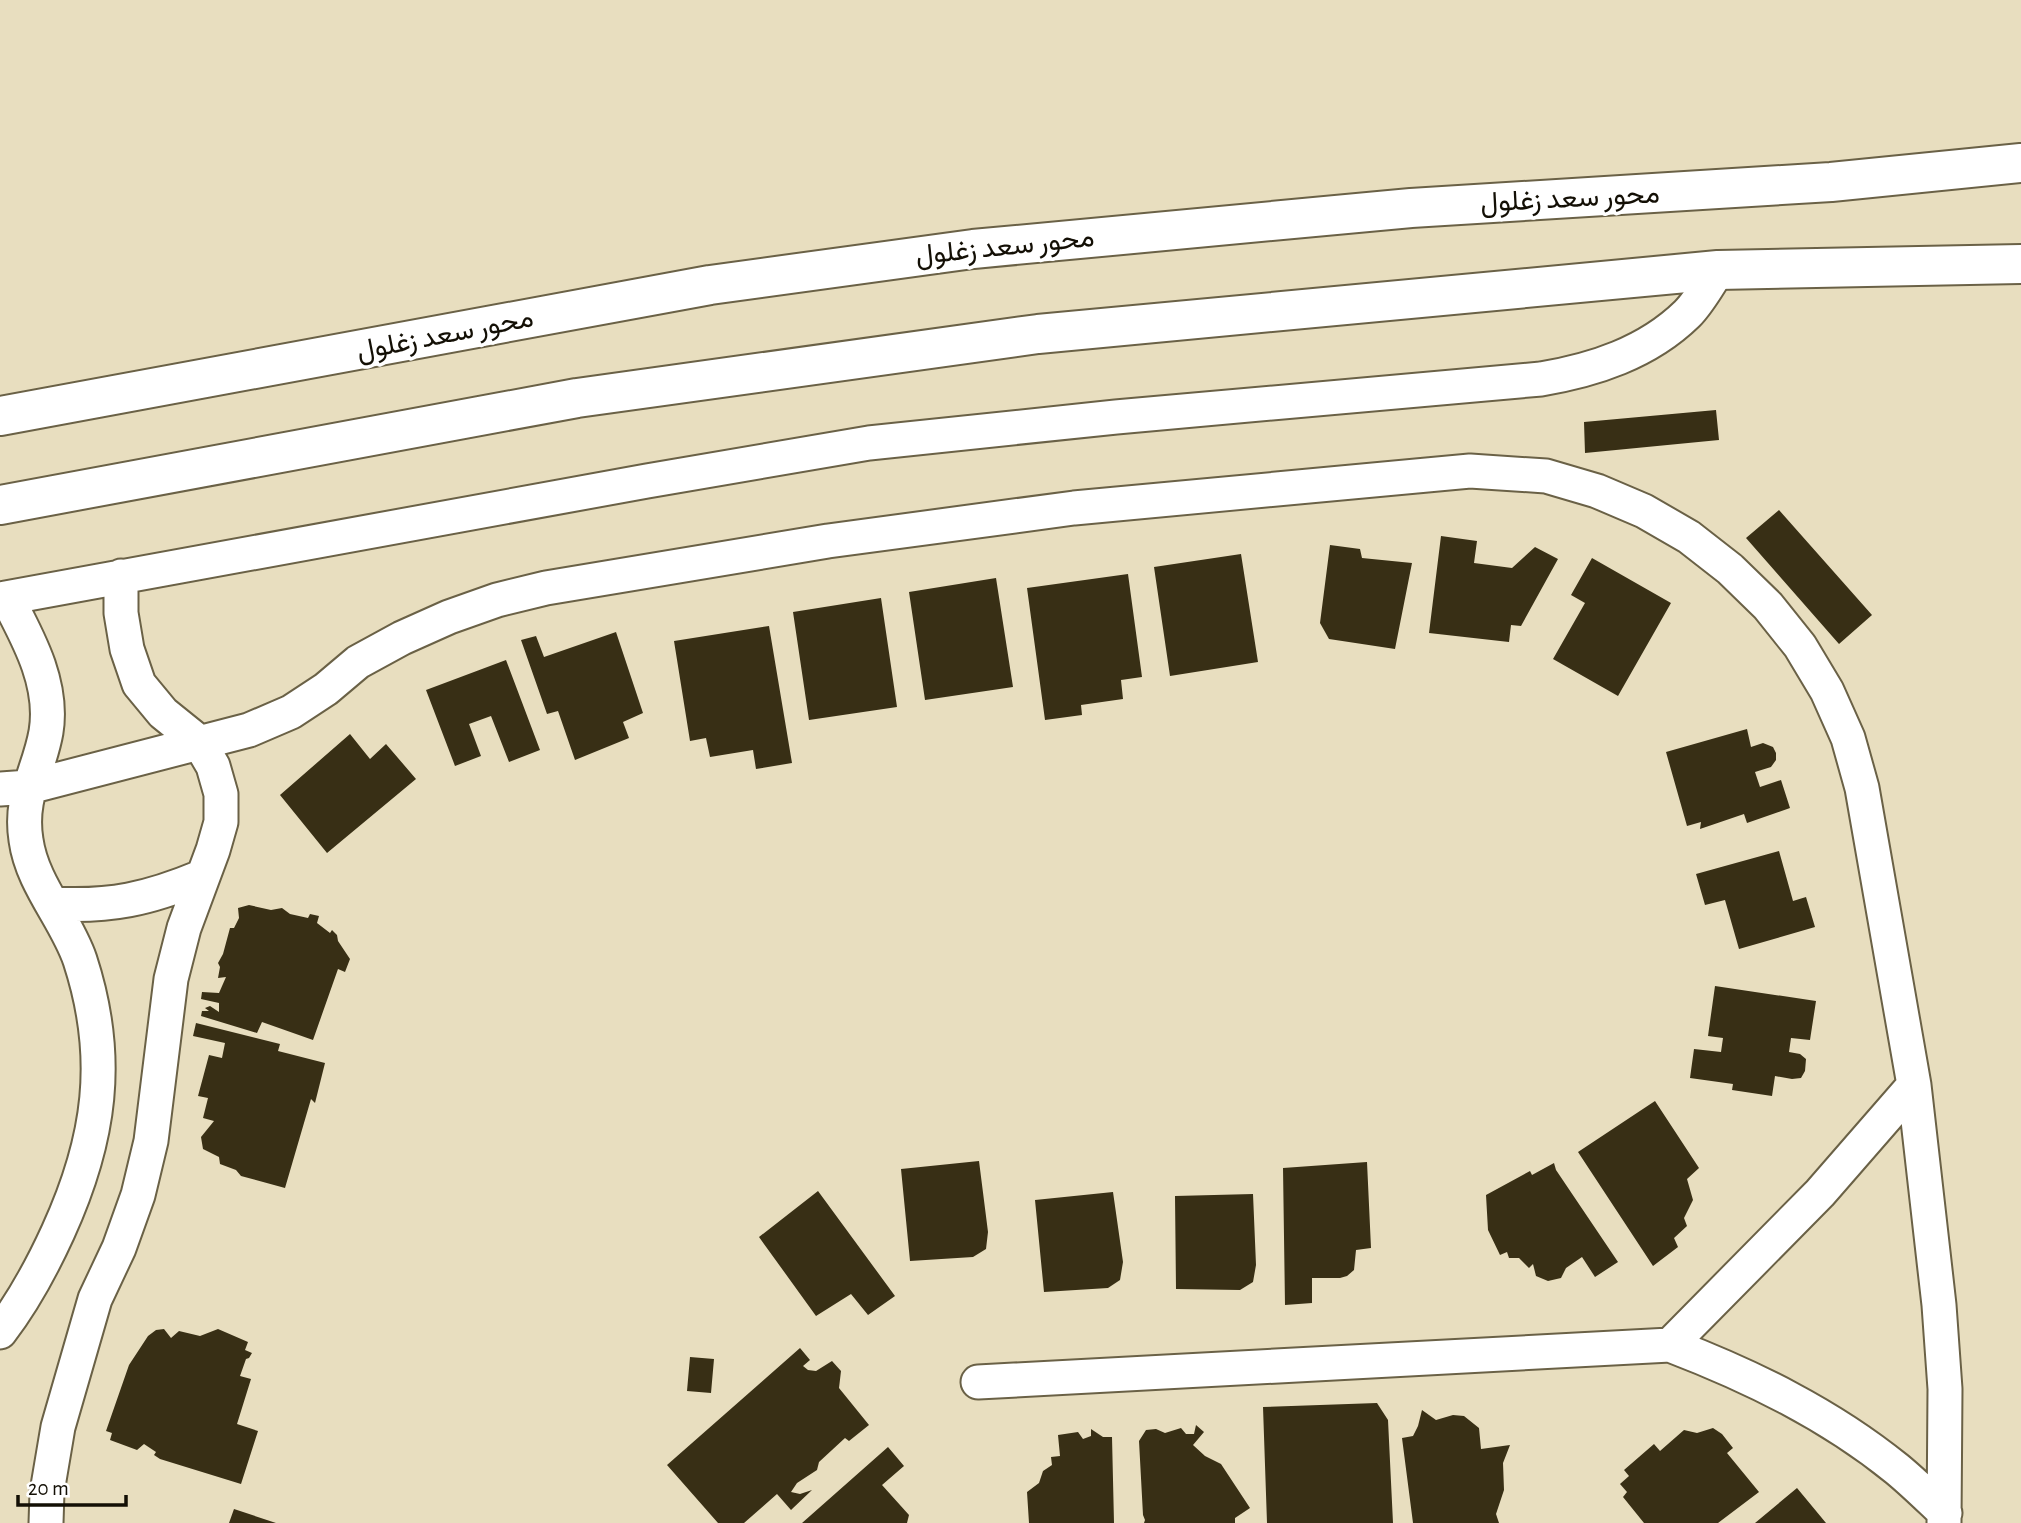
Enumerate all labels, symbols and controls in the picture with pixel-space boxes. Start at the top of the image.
street label: محور سعد زغلول [1480,180,1660,220]
street label: محور سعد زغلول [914,224,1096,272]
street label: محور سعد زغلول [354,304,536,368]
scale bar [18,1464,126,1508]
text: 20 m [28,1478,69,1499]

